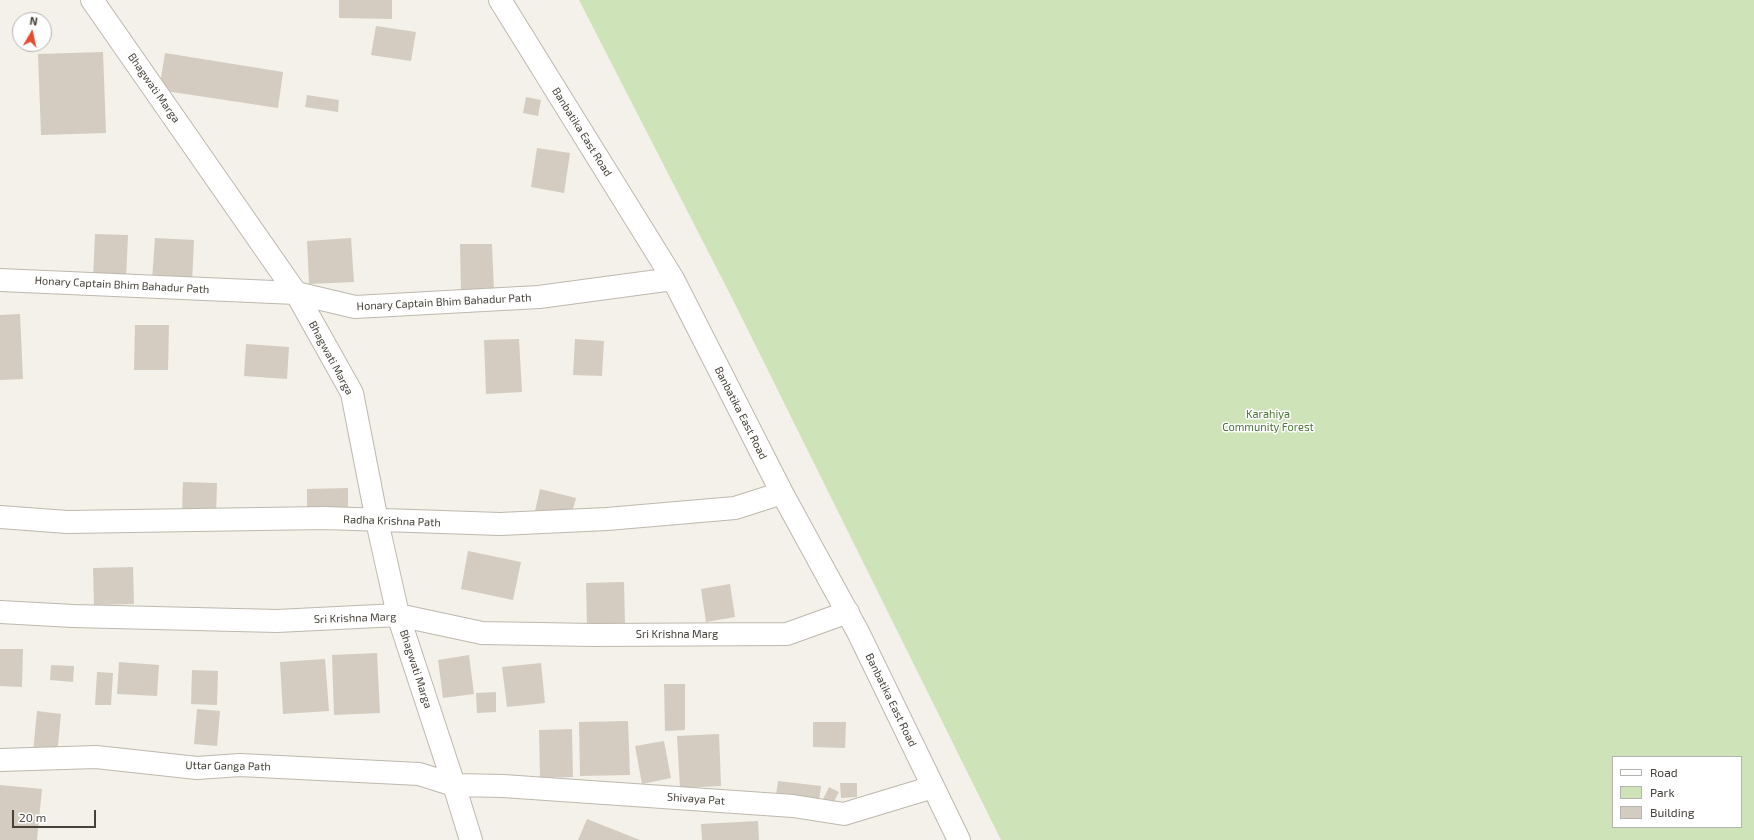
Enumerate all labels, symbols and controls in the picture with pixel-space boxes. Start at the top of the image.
north arrow [12,12,52,52]
text: N [29,14,39,28]
street label: Bhagwati Marga [125,51,183,125]
street label: Banbatika East Road [549,85,615,179]
street label: Honary Captain Bhim Bahadur Path [34,274,210,296]
street label: Honary Captain Bhim Bahadur Path [356,291,532,313]
street label: Bhagwati Marga [306,319,356,397]
street label: Banbatika East Road [712,364,770,462]
park label: Karahiya Community Forest [1222,407,1314,433]
street label: Radha Krishna Path [343,513,441,529]
street label: Sri Krishna Marg [314,610,396,626]
street label: Sri Krishna Marg [636,627,718,641]
street label: Bhagwati Marga [397,628,435,710]
street label: Banbatika East Road [863,651,919,749]
legend [1612,756,1742,828]
street label: Uttar Ganga Path [185,759,271,773]
text: Road [1650,765,1678,779]
text: Park [1650,785,1675,799]
street label: Shivaya Pat [667,790,725,808]
scale bar [14,802,98,828]
text: Building [1650,805,1694,819]
text: 20 m [19,810,46,824]

